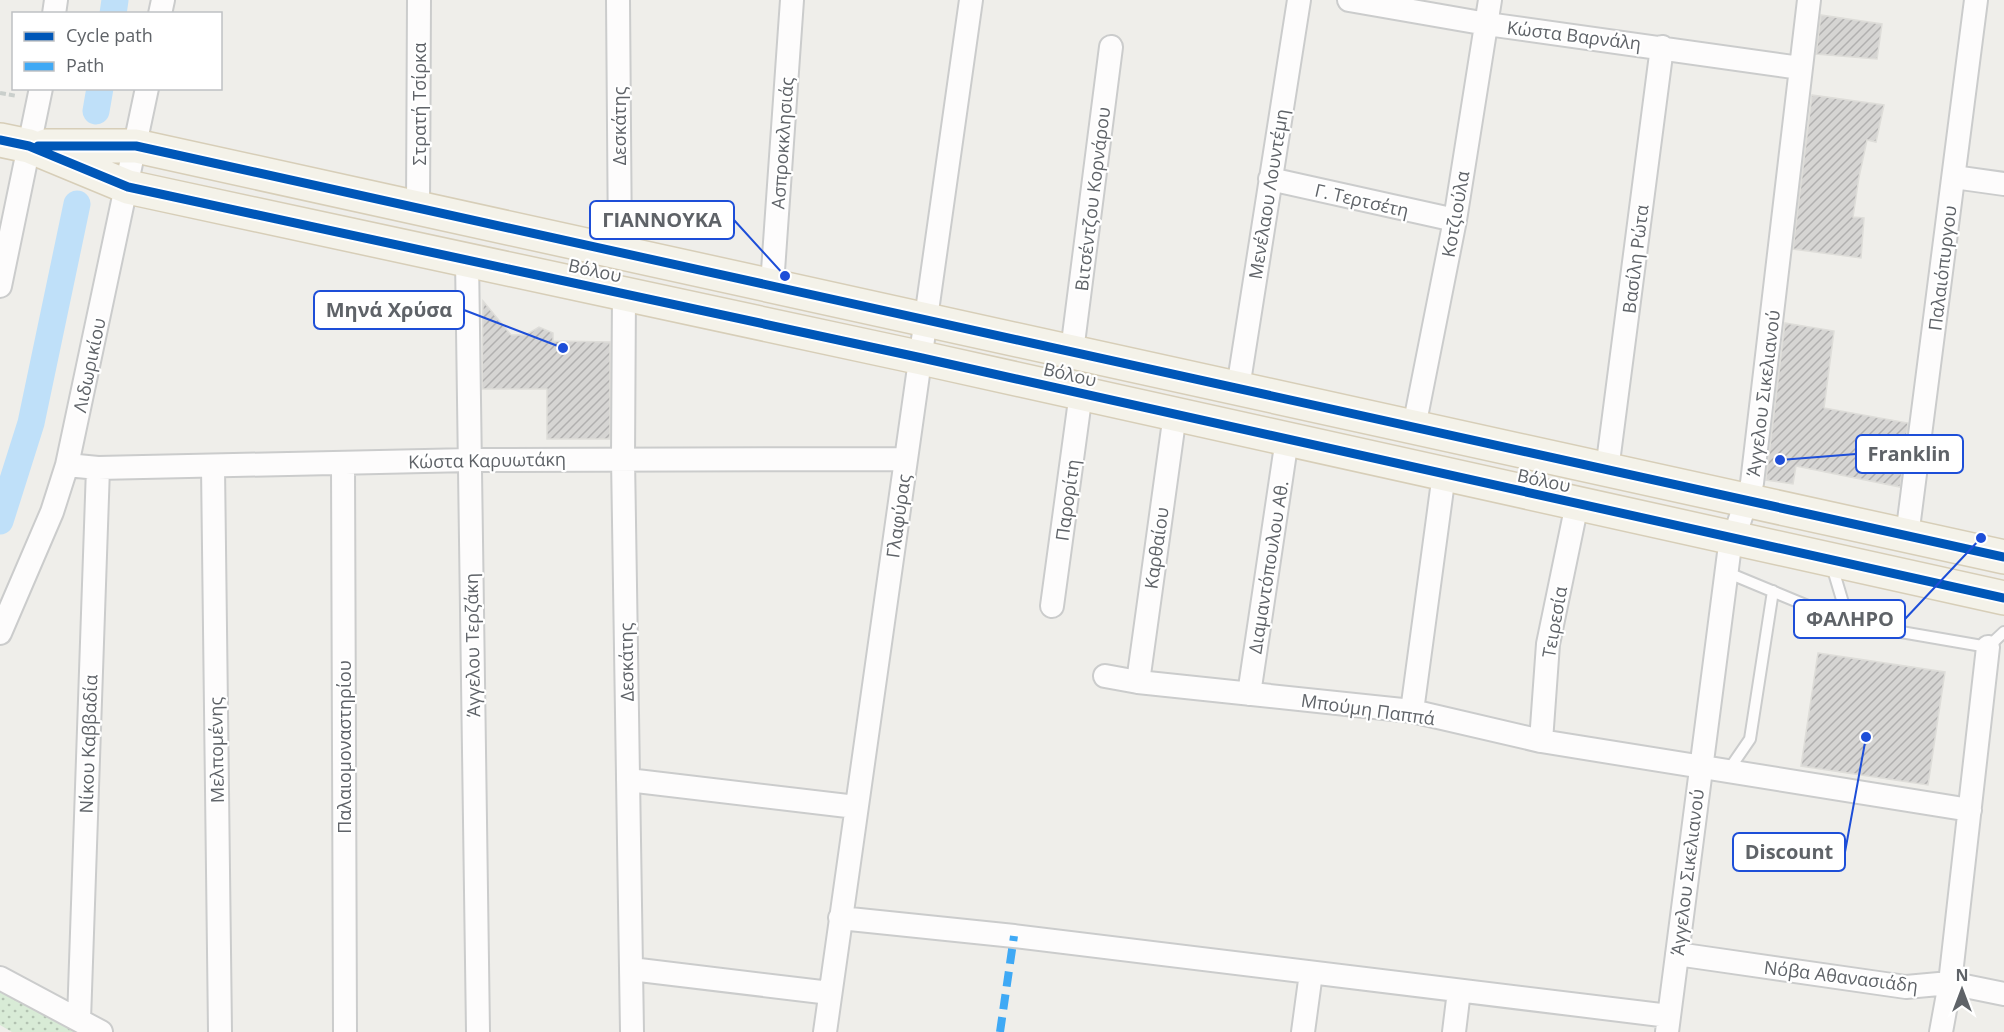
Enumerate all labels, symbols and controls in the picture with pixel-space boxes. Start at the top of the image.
legend [12,12,222,90]
street label: Κώστα Βαρνάλη [1506,15,1642,55]
text: Cycle path [66,23,153,47]
street label: Στρατή Τσίρκα [407,42,431,166]
text: Path [66,53,104,77]
street label: Ασπροκκλησιάς [765,76,799,210]
street label: Δεσκάτης [607,86,631,165]
street label: Βιτσέντζου Κορνάρου [1069,106,1115,292]
street label: Μενέλαου Λουντέμη [1243,107,1293,281]
street label: Κοτζιούλα [1436,169,1474,259]
street label: Γ. Τερτσέτη [1313,178,1411,222]
callout: ΓΙΑΝΝΟΥΚΑ [590,201,734,239]
street label: Βασίλη Ρώτα [1616,203,1654,315]
street label: Παλαιόπυργου [1922,204,1962,332]
text: ΓΙΑΝΝΟΥΚΑ [602,206,722,233]
street label: Βόλου [566,253,624,287]
callout: Μηνά Χρύσα [314,291,464,329]
text: Μηνά Χρύσα [326,296,452,323]
street label: Άγγελου Σικελιανού [1741,309,1785,477]
street label: Λιδωρικίου [67,316,111,414]
street label: Βόλου [1041,356,1099,392]
callout: Franklin [1856,435,1963,473]
text: Franklin [1867,440,1951,467]
street label: Κώστα Καρυωτάκη [408,447,566,473]
street label: Παρορίτη [1049,458,1085,542]
street label: Βόλου [1515,463,1573,497]
street label: Γλαφύρας [880,472,916,559]
street label: Διαμαντόπουλου Αθ. [1242,479,1294,655]
street label: Καρθαίου [1138,506,1174,590]
street label: Άγγελου Τερζάκη [459,573,485,717]
street label: Τειρεσία [1536,584,1572,660]
callout: ΦΑΛΗΡΟ [1794,600,1905,638]
text: ΦΑΛΗΡΟ [1806,605,1894,632]
street label: Δεσκάτης [613,622,639,702]
street label: Παλαιομοναστηρίου [332,660,356,834]
street label: Νίκου Καββαδία [74,674,102,814]
street label: Μπούμη Παππά [1299,688,1437,730]
street label: Μελπομένης [203,696,229,803]
street label: Άγγελου Σικελιανού [1665,788,1709,956]
callout: Discount [1733,833,1845,871]
text: Discount [1745,838,1834,865]
street label: Νόβα Αθανασιάδη [1763,955,1919,997]
north arrow [1932,960,1992,1020]
text: N [1955,964,1969,986]

